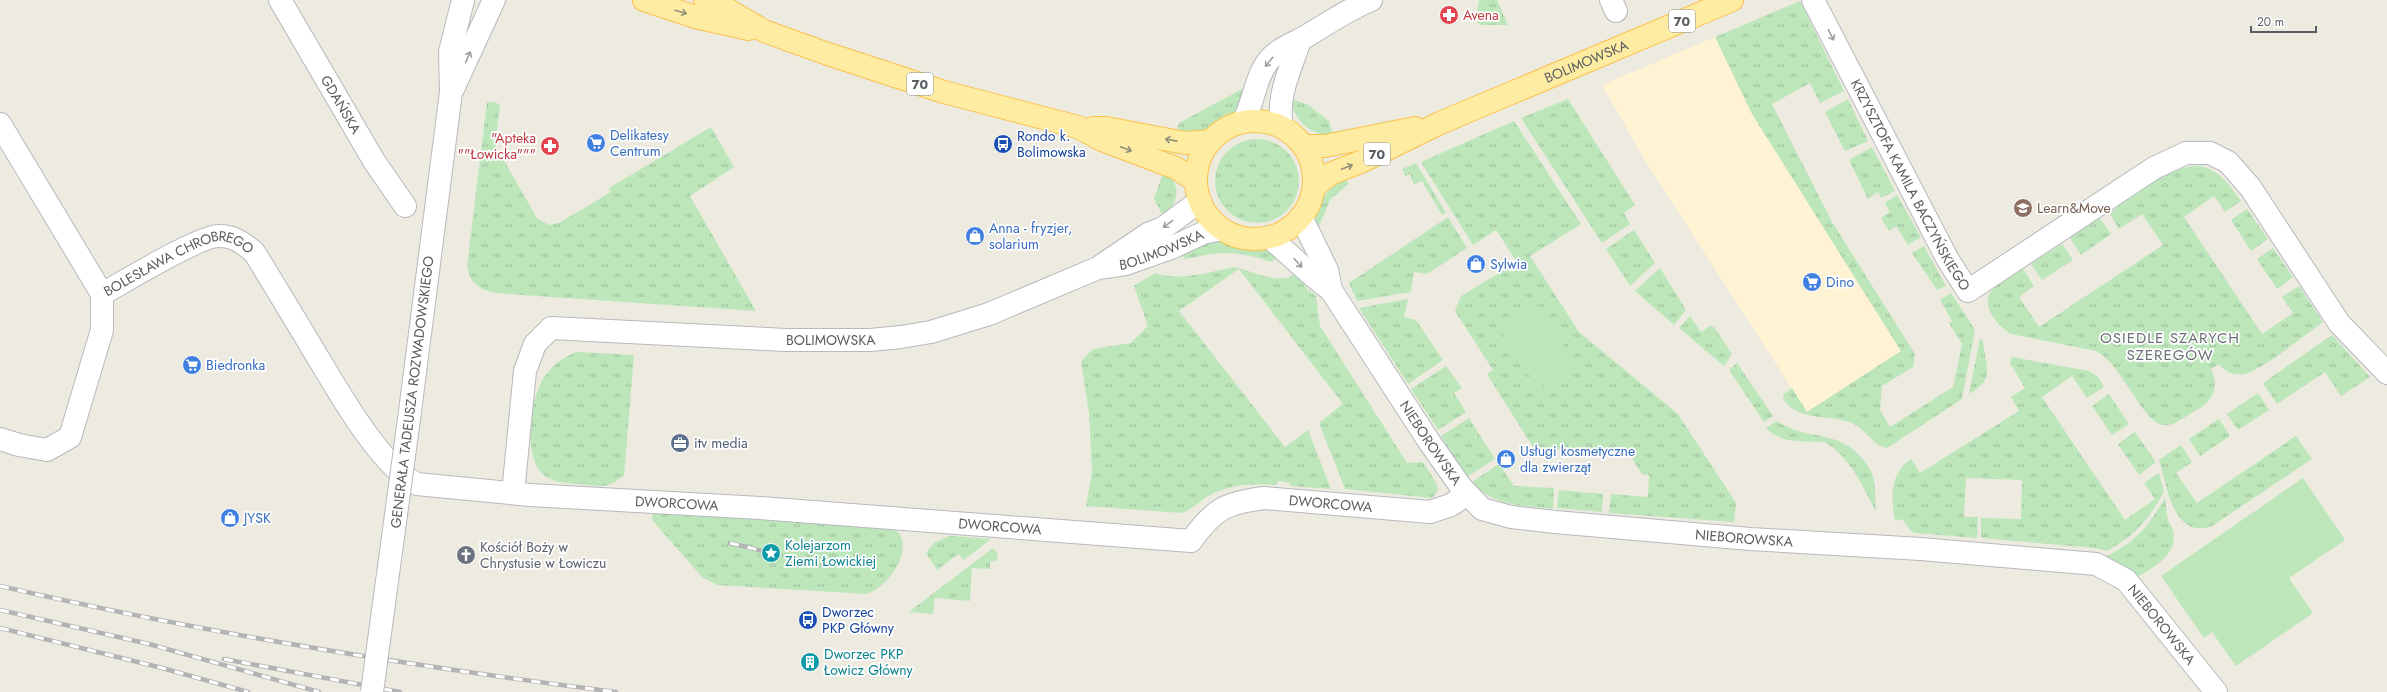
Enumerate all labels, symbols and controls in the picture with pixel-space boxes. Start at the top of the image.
pharmacy icon: Avena [1438,4,1460,26]
place label: Avena [1463,5,1499,25]
scale bar [2251,8,2316,34]
one-way arrow [675,9,688,16]
road number: 70 [1669,10,1695,32]
text: 20 m [2257,13,2284,31]
one-way arrow [1828,28,1836,40]
street label: BOLIMOWSKA [1541,35,1632,88]
one-way arrow [465,51,472,63]
one-way arrow [1265,56,1273,67]
street label: GDAŃSKA [316,71,366,138]
road number: 70 [907,73,933,95]
street label: KRZYSZTOFA KAMILA BACZYŃSKIEGO [1846,76,1975,295]
place label: Delikatesy Centrum [610,125,670,161]
place label: Rondo k. Bolimowska [1017,126,1086,162]
place label: "Apteka ""Łowicka""" [457,128,536,164]
supermarket icon: Delikatesy Centrum [585,132,607,154]
bus stop icon: Rondo k. Bolimowska [992,133,1014,155]
pharmacy icon: "Apteka ""Łowicka""" [539,135,561,157]
one-way arrow [1165,136,1178,144]
road number: 70 [1364,143,1390,165]
one-way arrow [1120,146,1132,154]
one-way arrow [1341,163,1353,171]
school or university icon: Learn&Move [2012,197,2034,219]
place label: Learn&Move [2037,198,2111,218]
place label: Anna - fryzjer, solarium [989,218,1072,254]
one-way arrow [1163,220,1174,228]
street label: BOLIMOWSKA [1118,224,1207,275]
shop icon: Anna - fryzjer, solarium [964,225,986,247]
street label: BOLESŁAWA CHROBREGO [100,226,258,301]
shop icon: Sylwia [1465,253,1487,275]
place label: Sylwia [1490,254,1527,274]
street label: GENERAŁA TADEUSZA ROZWADOWSKIEGO [385,255,439,529]
one-way arrow [1293,258,1303,268]
supermarket icon: Dino [1801,271,1823,293]
place label: Dino [1826,272,1855,292]
district label: OSIEDLE SZARYCH SZEREGÓW [2100,327,2240,366]
street label: BOLIMOWSKA [786,329,877,350]
supermarket icon: Biedronka [181,354,203,376]
place label: Biedronka [206,355,265,375]
street label: NIEBOROWSKA [1395,397,1467,490]
office icon: itv media [669,432,691,454]
place label: itv media [694,433,748,453]
place label: Usługi kosmetyczne dla zwierząt [1520,441,1635,477]
shop icon: Usługi kosmetyczne dla zwierząt [1495,448,1517,470]
street label: DWORCOWA [1288,490,1374,517]
street label: DWORCOWA [634,491,720,516]
shop icon: JYSK [219,507,241,529]
place label: JYSK [242,508,271,528]
street label: DWORCOWA [958,513,1043,540]
street label: NIEBOROWSKA [1694,524,1794,552]
place label: Kolejarzom Ziemi Łowickiej [785,535,876,571]
place label: Kościół Boży w Chrystusie w Łowiczu [480,537,606,573]
place icon: Kolejarzom Ziemi Łowickiej [760,542,782,564]
church icon: Kościół Boży w Chrystusie w Łowiczu [455,544,477,566]
street label: NIEBOROWSKA [2123,580,2201,670]
place label: Dworzec PKP Główny [822,602,895,638]
bus stop icon: Dworzec PKP Główny [797,609,819,631]
place label: Dworzec PKP Łowicz Główny [823,644,914,680]
building icon: Dworzec PKP Łowicz Główny [799,651,821,673]

